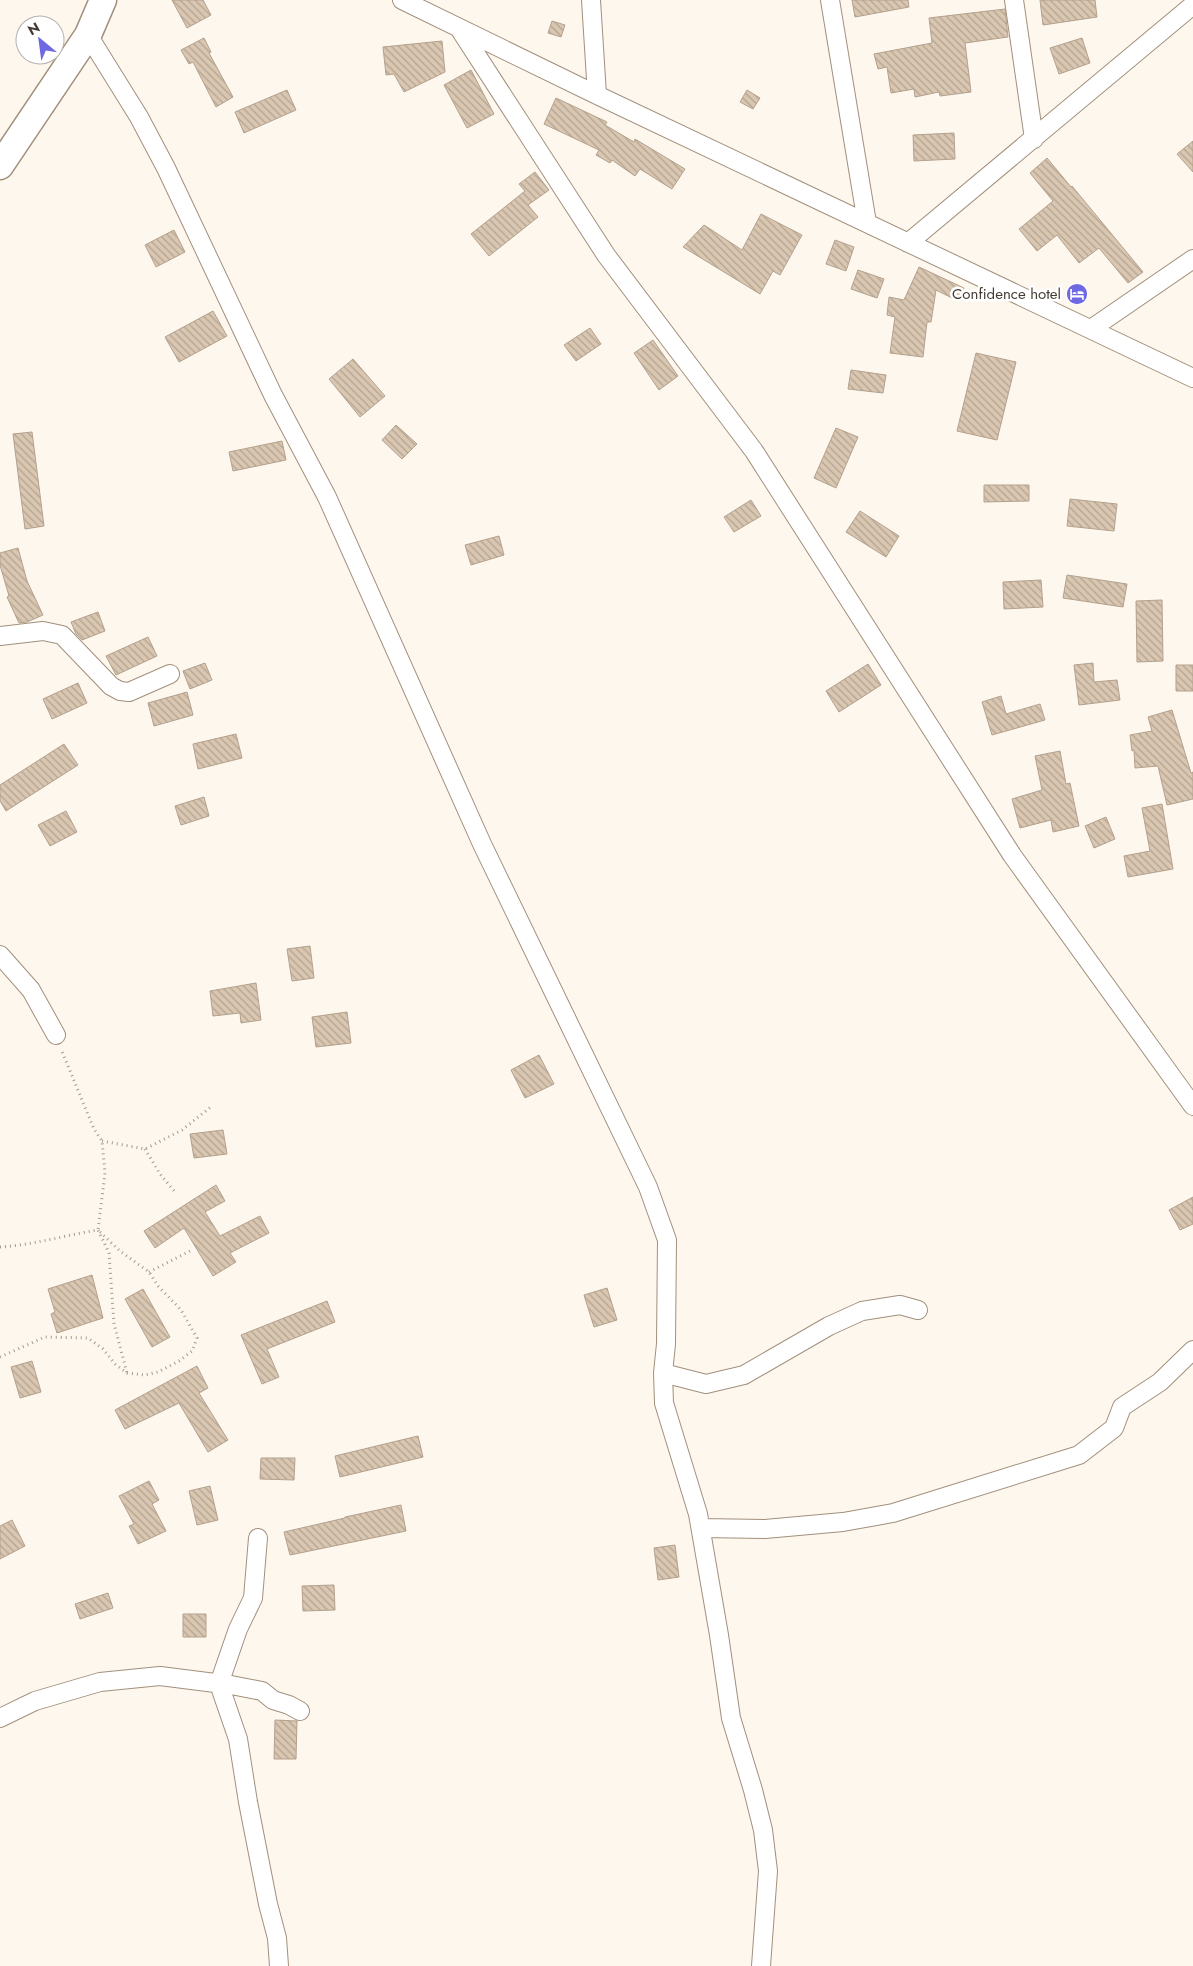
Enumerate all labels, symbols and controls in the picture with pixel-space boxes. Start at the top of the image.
north arrow [15,15,65,65]
text: N [24,17,43,40]
hotel icon: Confidence hotel [1065,282,1089,306]
place label: Confidence hotel [952,283,1061,305]

